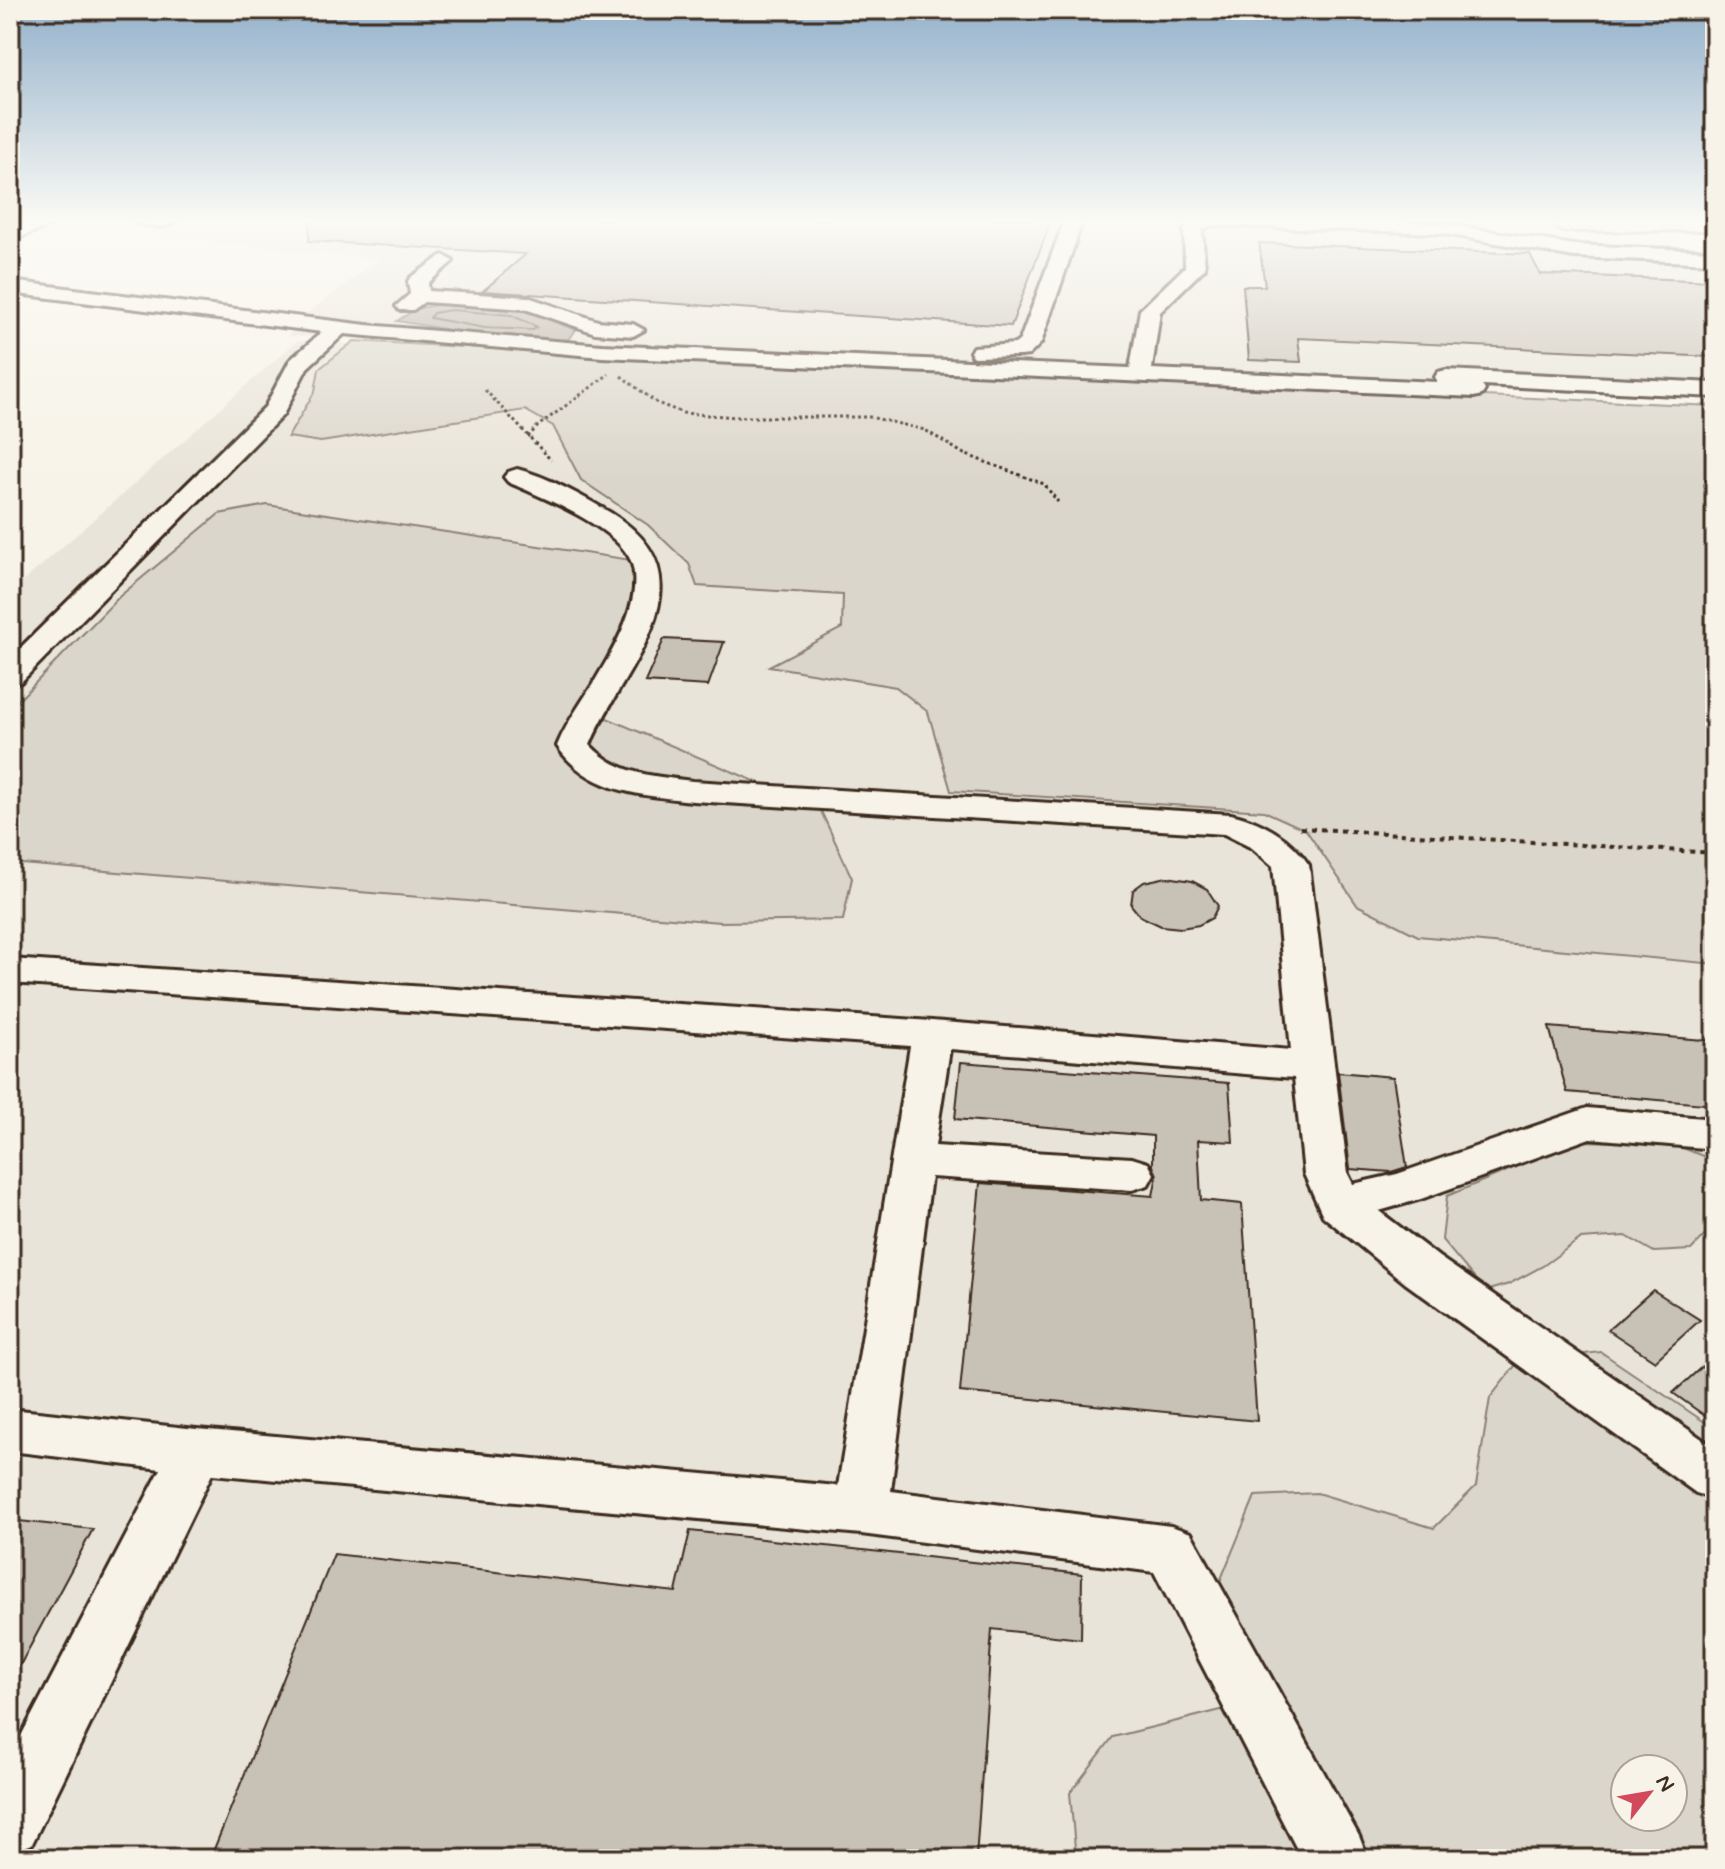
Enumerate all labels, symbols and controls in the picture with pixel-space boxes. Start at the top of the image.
north arrow [1609,1753,1689,1833]
text: N [1649,1770,1680,1797]

